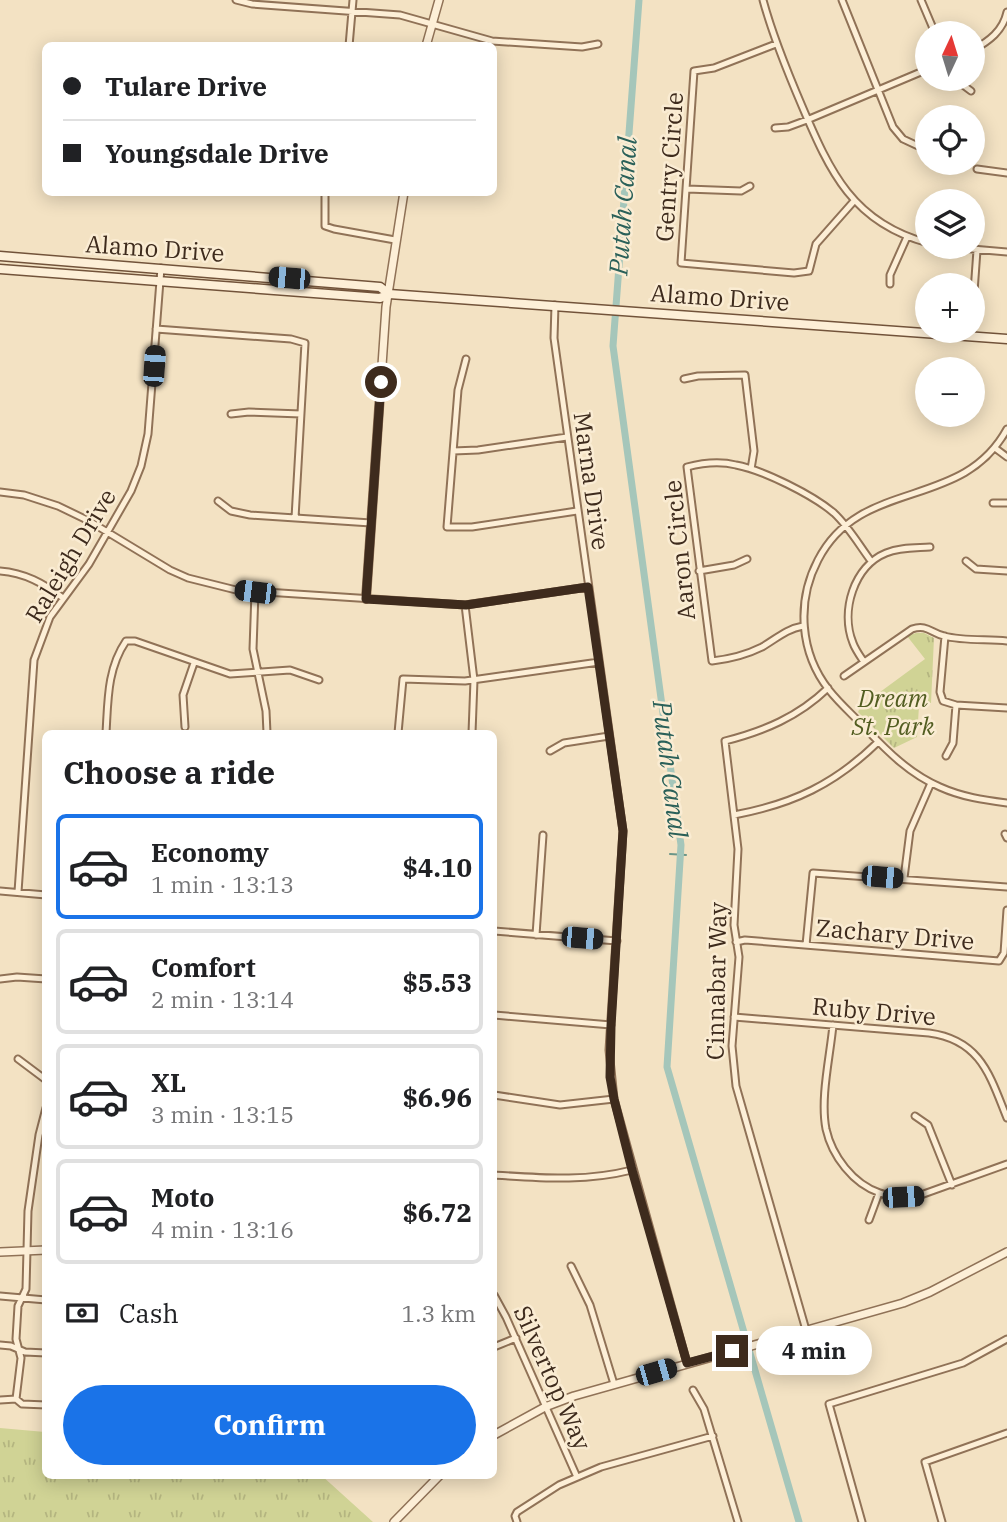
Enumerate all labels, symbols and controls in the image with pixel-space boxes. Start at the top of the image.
north arrow [915,21,985,91]
map controls [915,21,985,427]
text: Tulare Drive [105,69,267,103]
street label: Gentry Circle [648,91,690,243]
button: locate [915,105,985,175]
water label: Putah Canal [600,135,644,277]
text: Youngsdale Drive [105,136,329,170]
button: layers [915,189,985,259]
street label: Alamo Drive [85,227,226,269]
car [268,266,311,290]
button: + [915,273,985,343]
street label: Alamo Drive [650,276,791,318]
car [143,344,166,388]
button: − [915,357,985,427]
route start [365,366,397,398]
street label: Marna Drive [566,410,618,552]
street label: Aaron Circle [656,478,702,622]
street label: Raleigh Drive [18,483,123,628]
car [233,579,278,605]
park label: Dream St. Park [851,682,935,742]
water label: Putah Canal [646,697,696,840]
text: Choose a ride [63,751,275,793]
icon: car [67,835,130,898]
text: Economy [151,835,269,869]
text: $4.10 [402,850,472,884]
car [861,865,904,889]
text: 1 min · 13:13 [151,869,294,899]
street label: Cinnabar Way [699,902,733,1060]
street label: Zachary Drive [814,911,976,957]
car [561,926,604,950]
icon: car [67,950,130,1013]
text: Comfort [151,950,256,984]
text: $5.53 [402,965,472,999]
text: 2 min · 13:14 [151,984,294,1014]
street label: Ruby Drive [811,990,937,1032]
icon: car [67,1065,130,1128]
text: XL [151,1065,186,1099]
text: $6.96 [402,1080,472,1114]
text: 3 min · 13:15 [151,1099,294,1129]
icon: car [67,1180,130,1243]
text: Moto [151,1180,214,1214]
car [882,1185,925,1209]
text: $6.72 [402,1195,472,1229]
text: 4 min · 13:16 [151,1214,294,1244]
icon: cash [63,1294,101,1332]
text: Cash [119,1296,179,1330]
text: 1.3 km [402,1298,476,1328]
street label: Silvertop Way [507,1300,599,1455]
callout: 4 min [756,1326,872,1376]
route end [716,1335,748,1367]
text: 4 min [782,1335,846,1365]
car [633,1356,680,1388]
button: Confirm [63,1385,476,1465]

